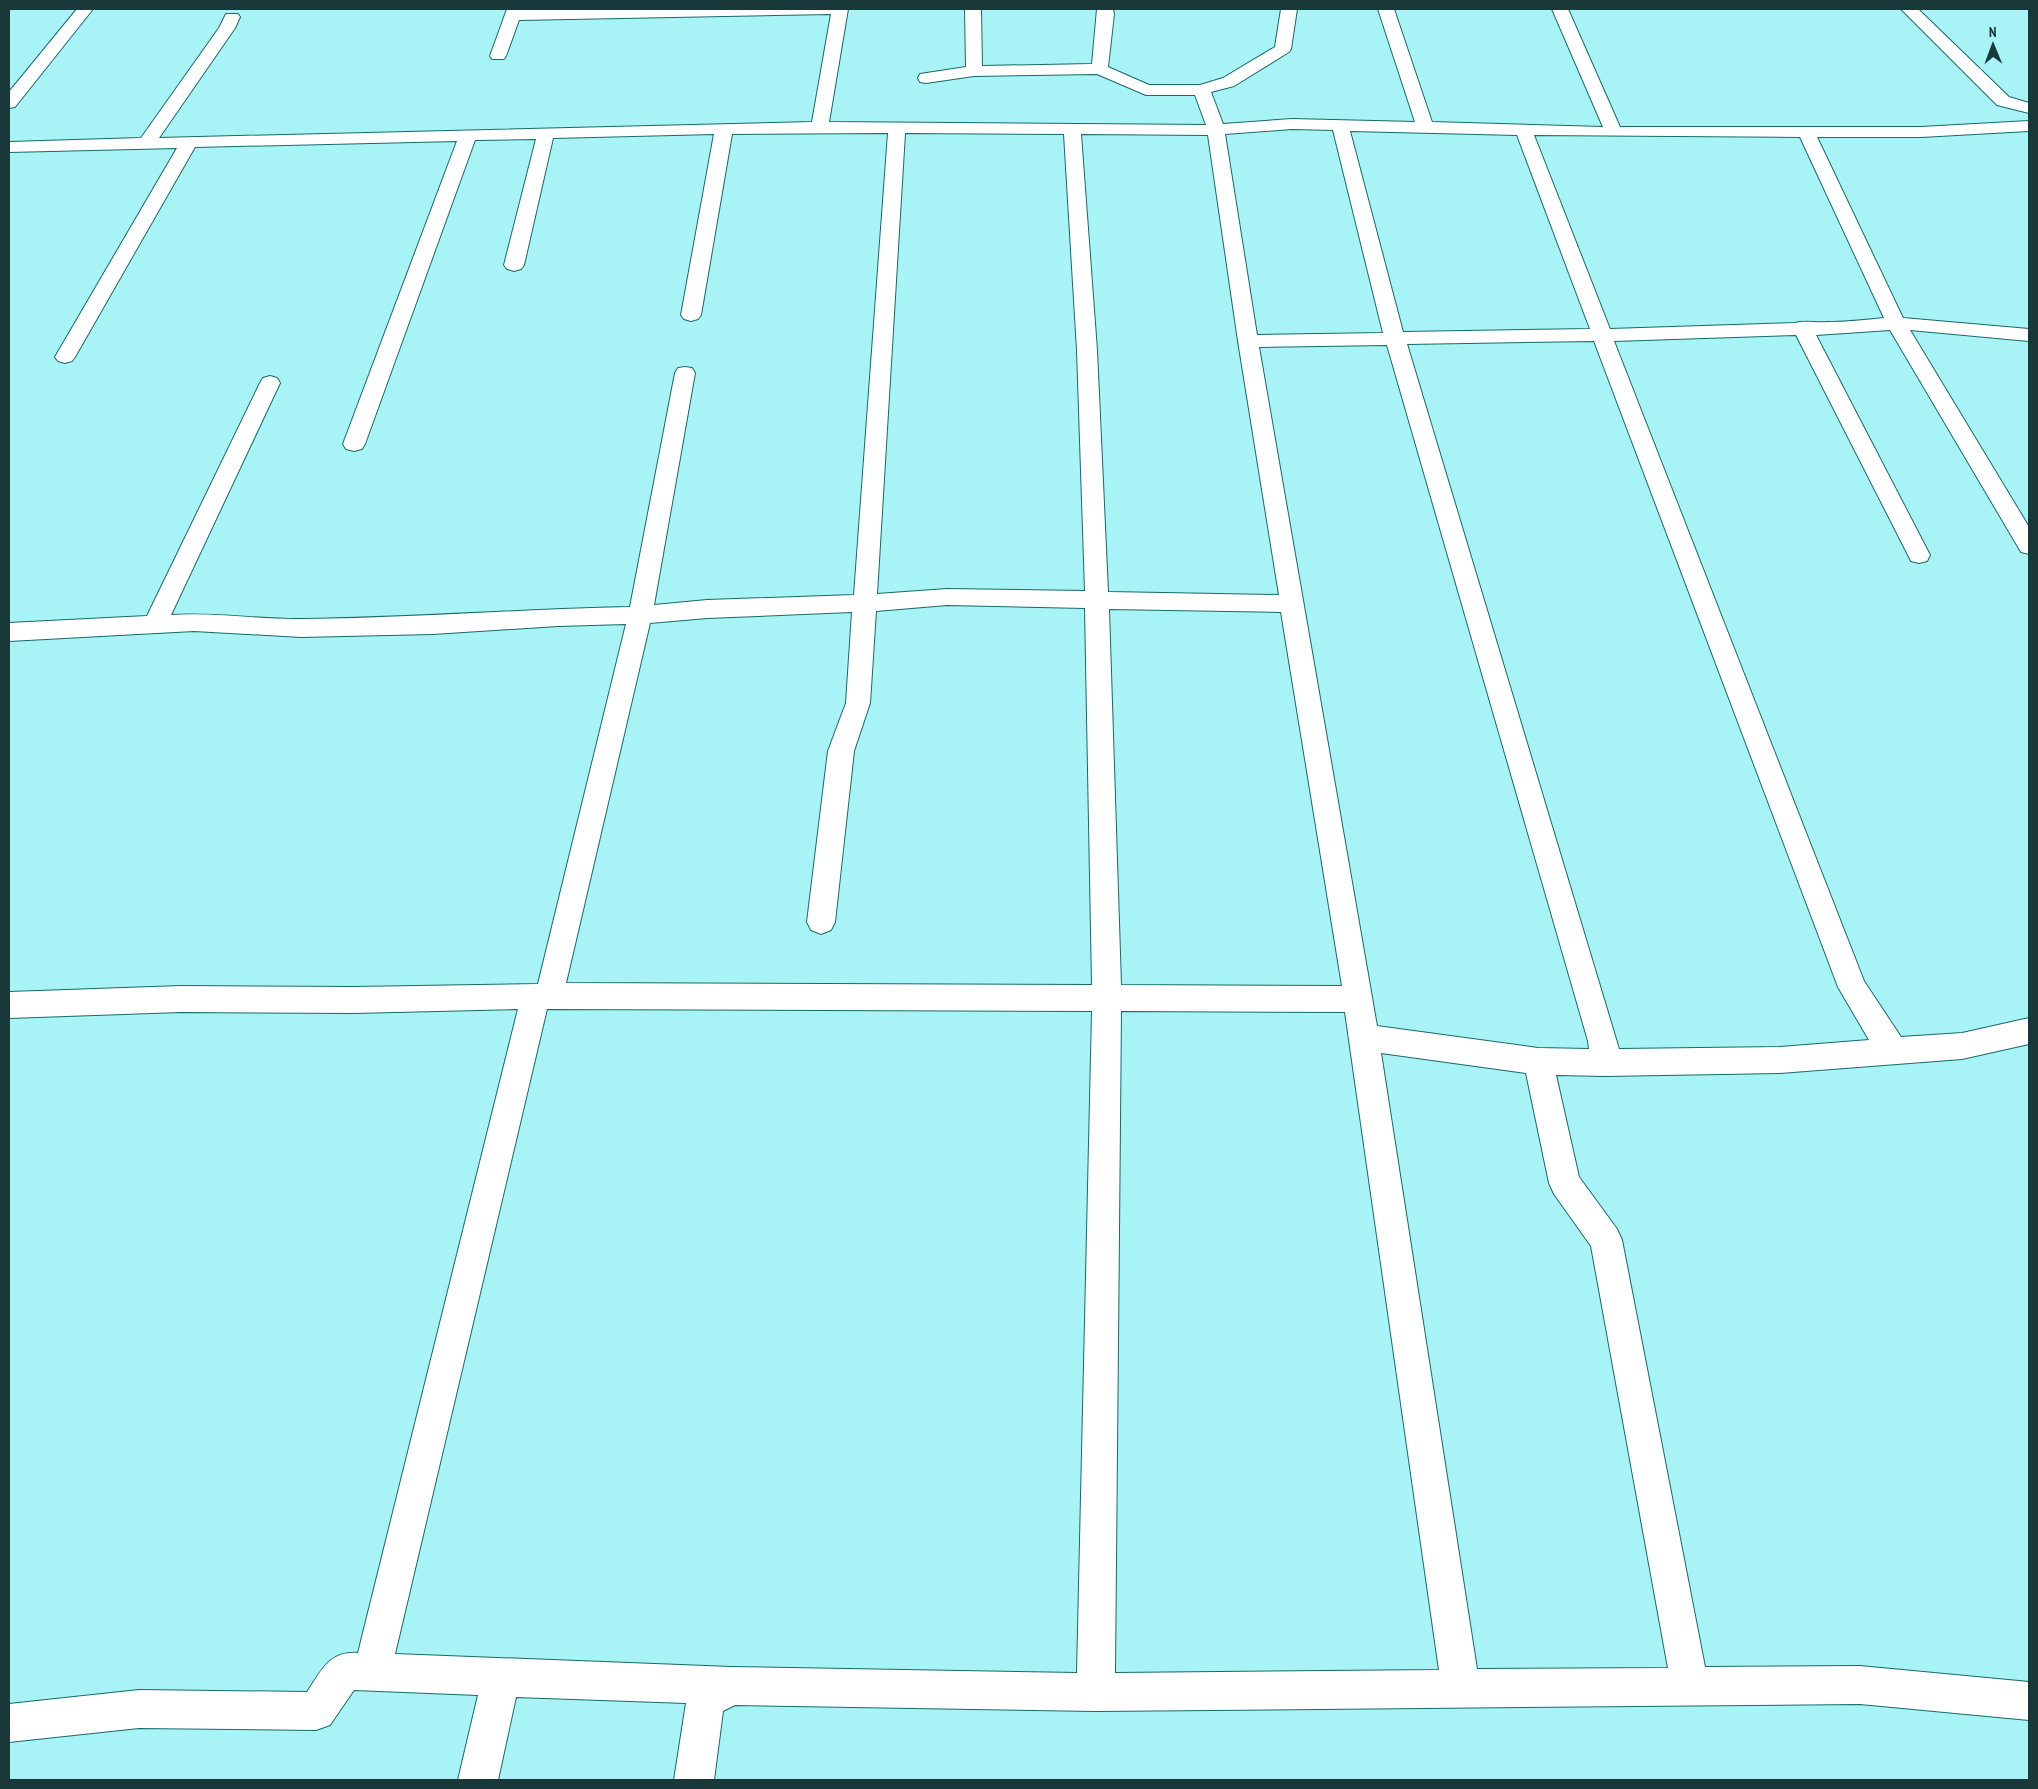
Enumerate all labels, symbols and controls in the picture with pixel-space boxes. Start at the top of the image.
north arrow [1968,20,2018,70]
text: N [1989,23,1997,41]

